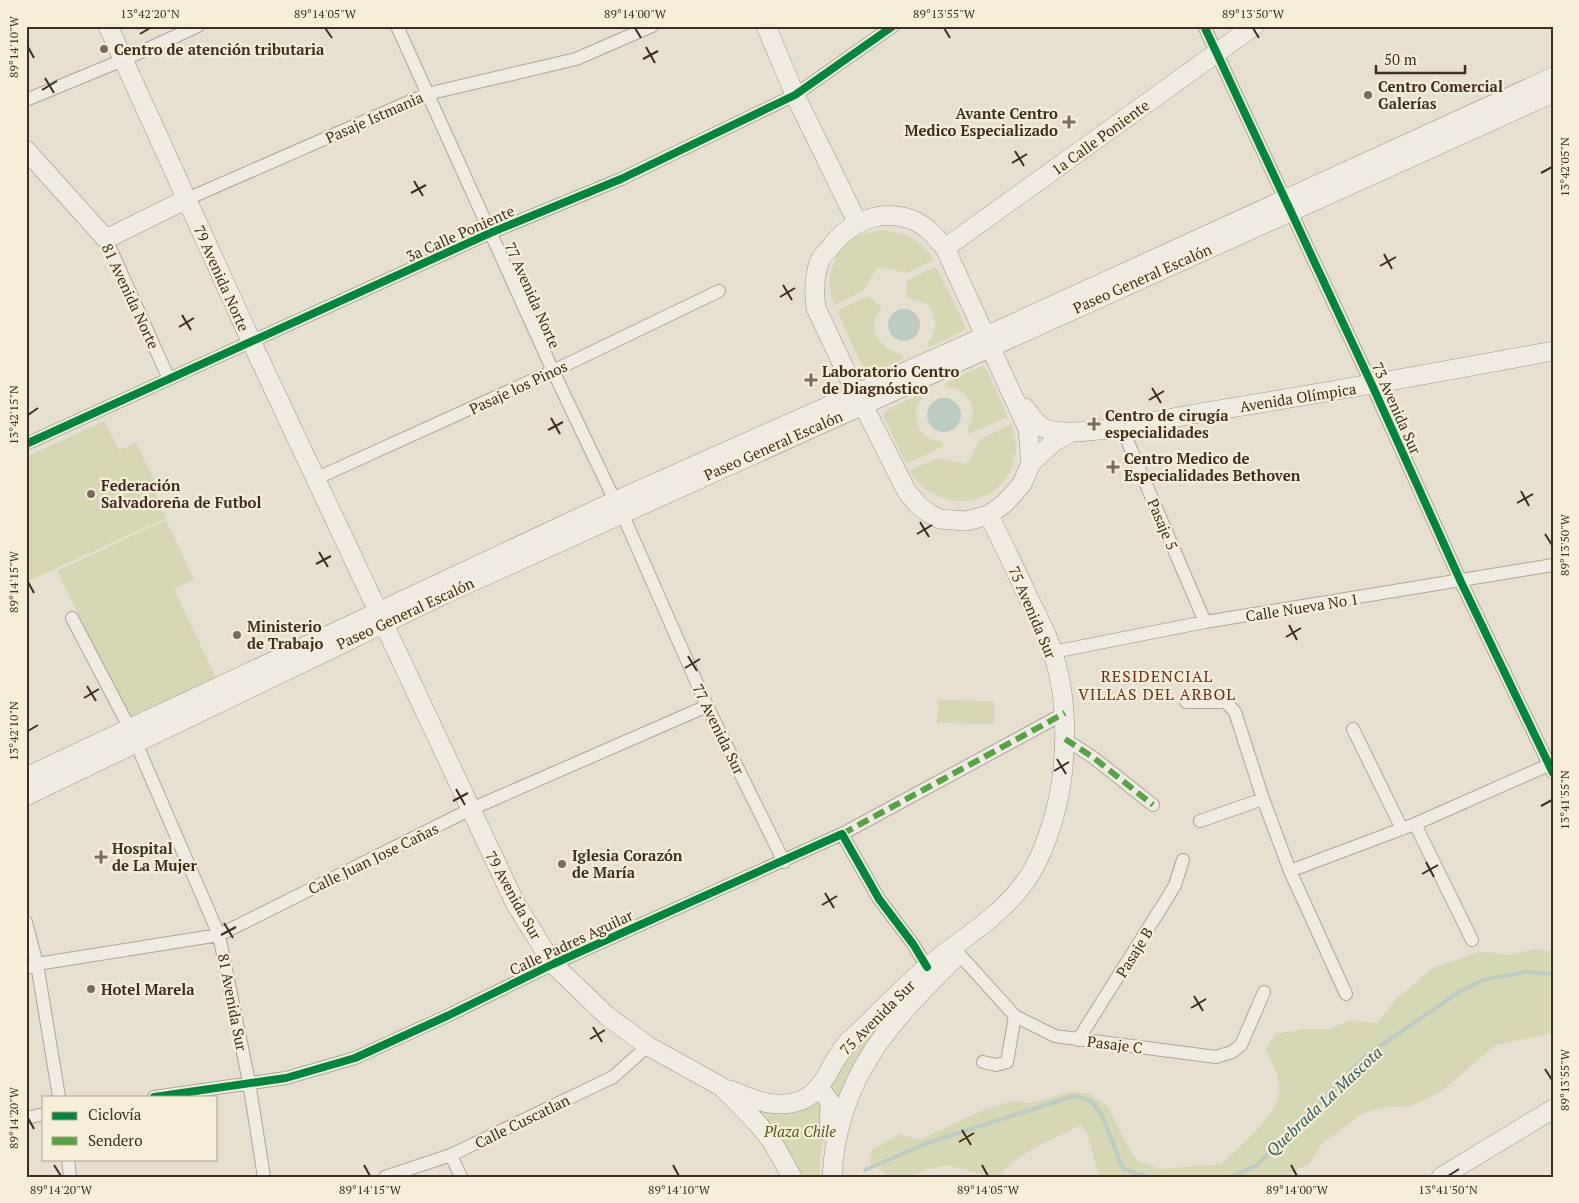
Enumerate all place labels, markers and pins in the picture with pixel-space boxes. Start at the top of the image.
place label: Centro de atención tributaria [114,39,325,59]
marker: Centro de atención tributaria [98,43,110,55]
place label: Centro Comercial Galerías [1378,76,1503,113]
marker: Centro Comercial Galerías [1362,89,1374,101]
place label: Avante Centro Medico Especializado [904,103,1058,140]
marker: Avante Centro Medico Especializado [1062,115,1076,129]
place label: Laboratorio Centro de Diagnóstico [822,361,960,398]
marker: Laboratorio Centro de Diagnóstico [804,373,818,387]
place label: Centro de cirugía especialidades [1105,405,1229,442]
marker: Centro de cirugía especialidades [1087,417,1101,431]
place label: Centro Medico de Especialidades Bethoven [1124,448,1301,485]
marker: Centro Medico de Especialidades Bethoven [1106,460,1120,474]
place label: Federación Salvadoreña de Futbol [101,475,261,512]
marker: Federación Salvadoreña de Futbol [85,488,97,500]
place label: Ministerio de Trabajo [247,616,323,653]
marker: Ministerio de Trabajo [231,629,243,641]
place label: Hospital de La Mujer [112,838,197,875]
place label: Iglesia Corazón de María [572,845,683,882]
marker: Hospital de La Mujer [94,850,108,864]
marker: Iglesia Corazón de María [556,858,568,870]
place label: Hotel Marela [101,979,195,999]
marker: Hotel Marela [85,983,97,995]

